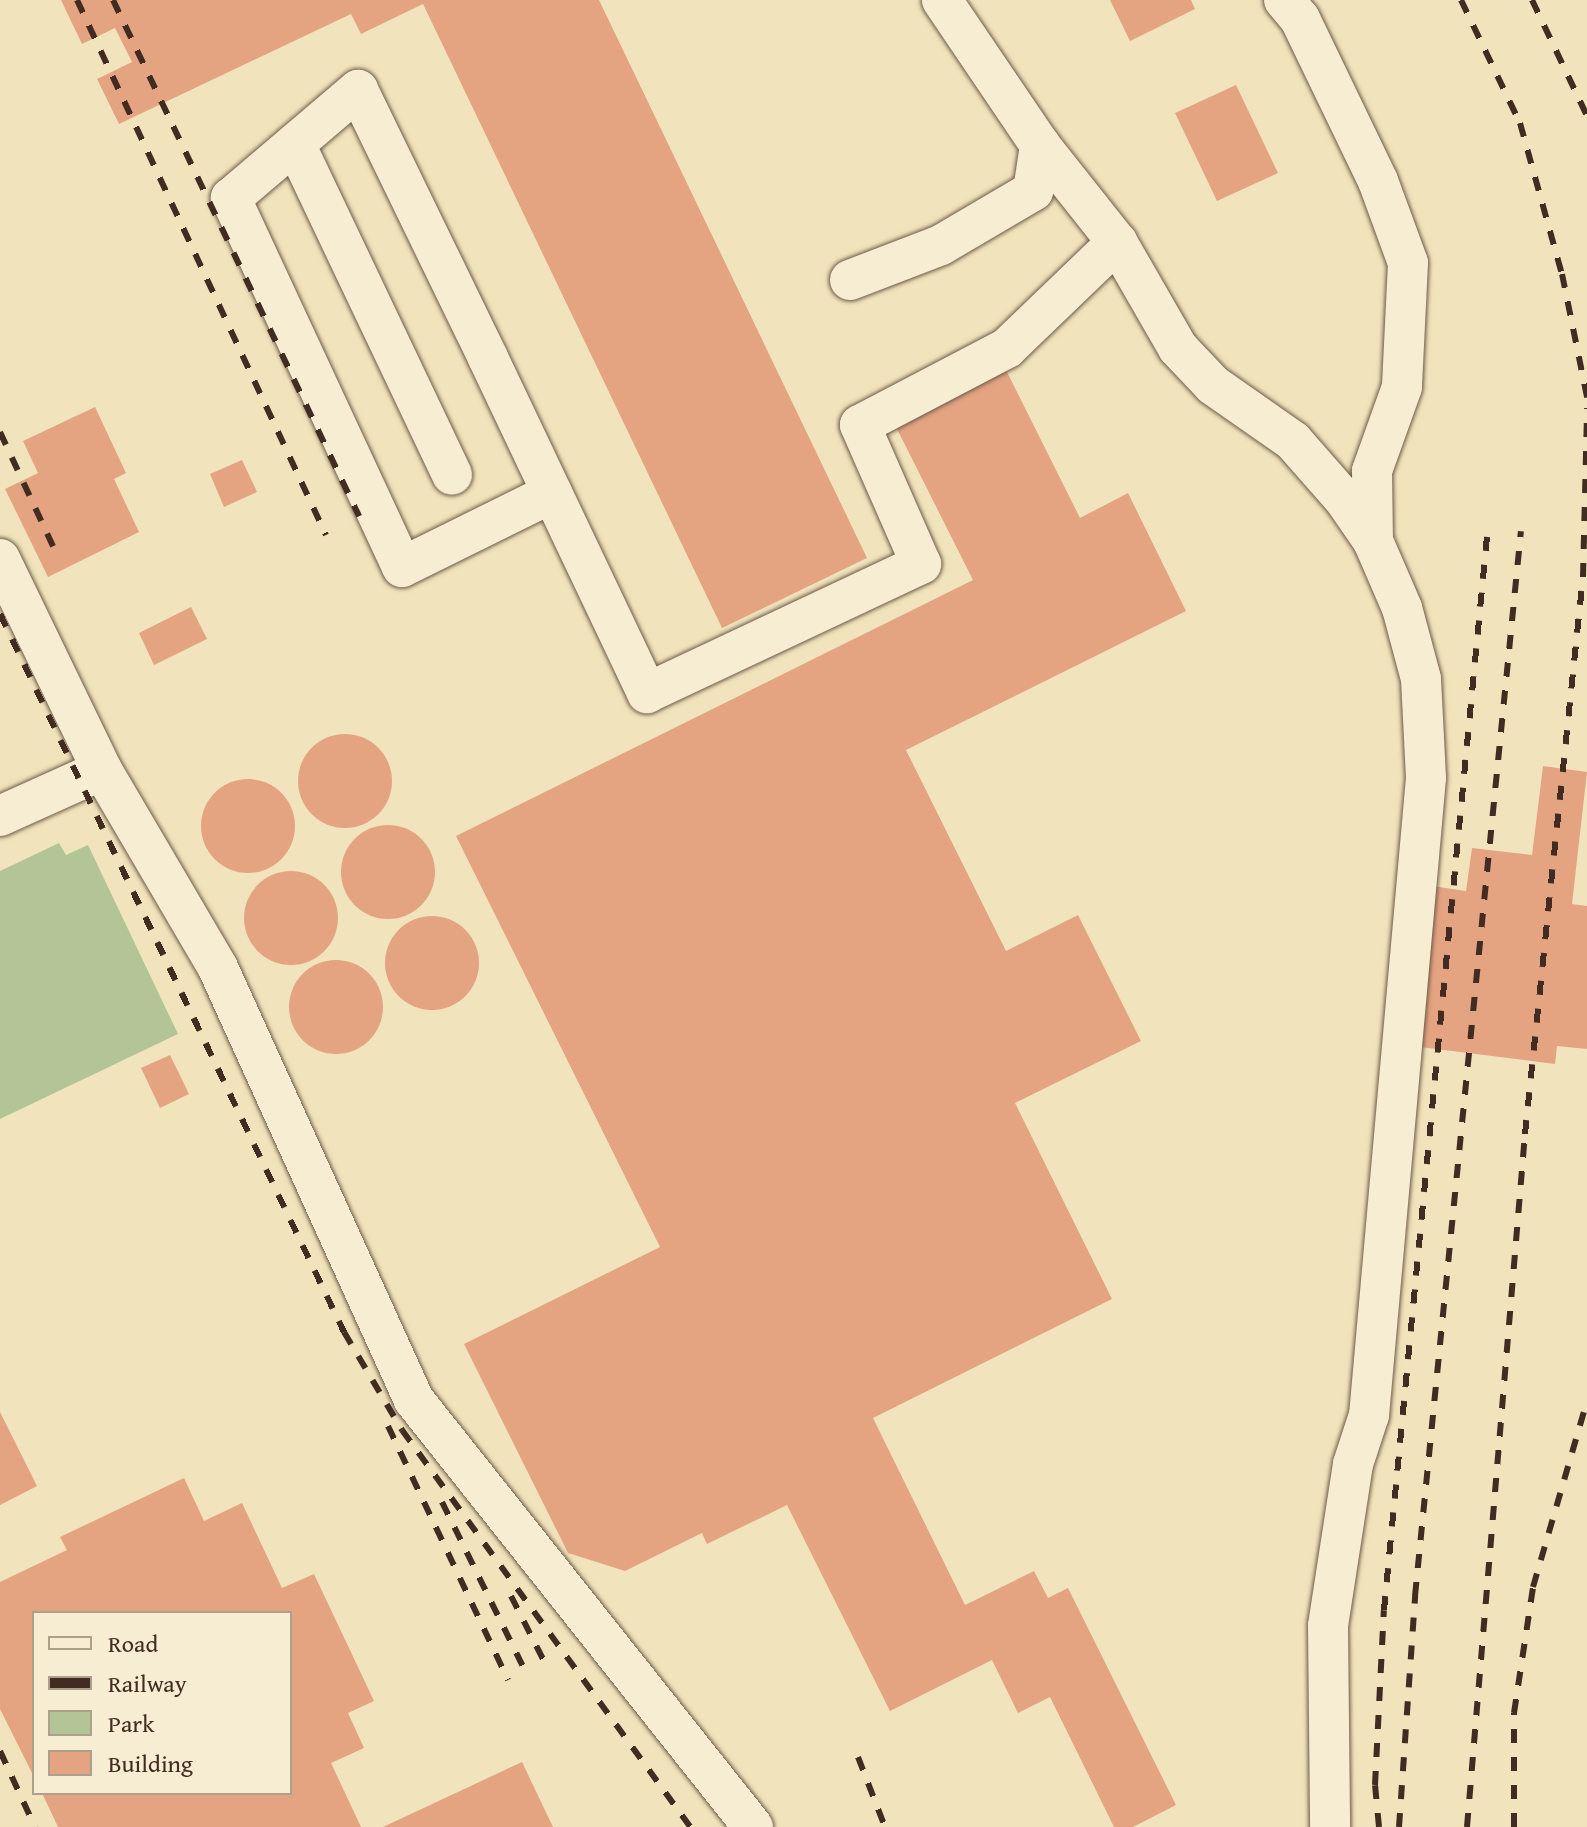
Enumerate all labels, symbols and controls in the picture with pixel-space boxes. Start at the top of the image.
legend [32,1611,292,1795]
text: Road [108,1626,158,1661]
text: Railway [108,1666,187,1701]
text: Park [108,1706,154,1741]
text: Building [108,1746,193,1781]

